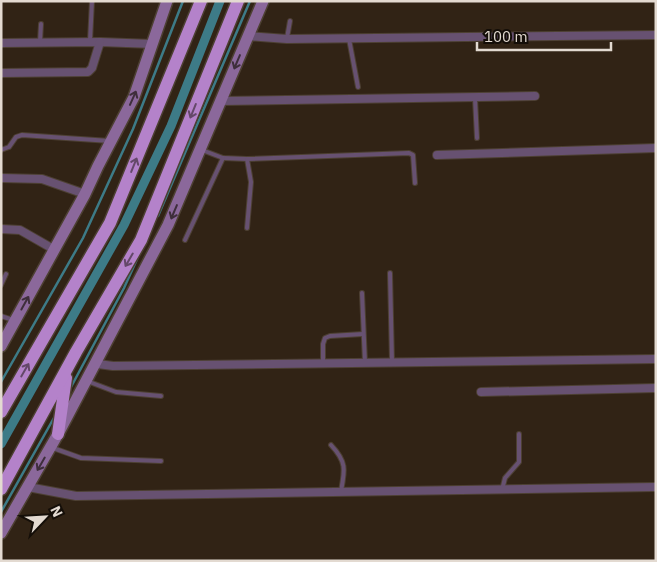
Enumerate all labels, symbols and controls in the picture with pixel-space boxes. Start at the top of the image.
scale bar [477,20,611,52]
text: 100 m [484,27,528,46]
one-way arrow [232,54,241,69]
one-way arrow [128,91,138,106]
one-way arrow [188,103,197,118]
one-way arrow [130,158,139,173]
one-way arrow [168,204,178,219]
one-way arrow [123,253,133,267]
one-way arrow [20,296,30,311]
one-way arrow [21,363,31,378]
one-way arrow [36,457,46,472]
north arrow [20,492,70,542]
text: N [46,503,67,520]

